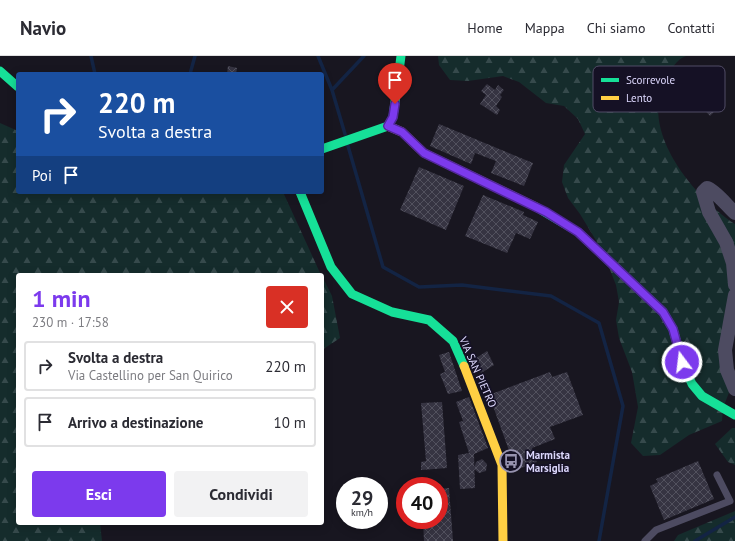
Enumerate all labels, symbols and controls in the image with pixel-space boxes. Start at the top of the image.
text: Navio [20,16,66,40]
text: Home [467,19,503,37]
text: Mappa [525,19,565,37]
text: Chi siamo [587,19,645,37]
text: Contatti [667,19,715,37]
pin [378,63,412,104]
legend [593,66,725,112]
icon: arrive [384,69,406,91]
text: Scorrevole [626,73,676,87]
text: 220 m [98,84,175,121]
icon: right [32,88,84,140]
text: Lento [626,91,652,105]
text: Svolta a destra [98,120,212,143]
icon: arrive [60,164,82,186]
text: Poi [32,166,52,185]
text: 1 min [32,283,91,314]
button: close [266,286,308,328]
text: 230 m · 17:58 [32,314,109,331]
street label: VIA SAN PIETRO [456,334,500,410]
position arrow [661,341,703,383]
text: Svolta a destra [68,348,163,367]
icon: right [34,355,56,377]
text: 220 m [265,357,306,376]
text: Via Castellino per San Quirico [68,367,233,384]
icon: arrive [34,411,56,433]
text: Arrivo a destinazione [68,413,203,432]
text: 10 m [273,413,306,432]
bus stop icon: Marmista Marsiglia [498,448,524,474]
place label: Marmista Marsiglia [526,448,570,475]
button: Esci [32,471,166,517]
button: Condividi [174,471,308,517]
speed limit sign: 40 [396,477,448,529]
text: 29 [351,485,373,511]
text: km/h [351,506,373,519]

